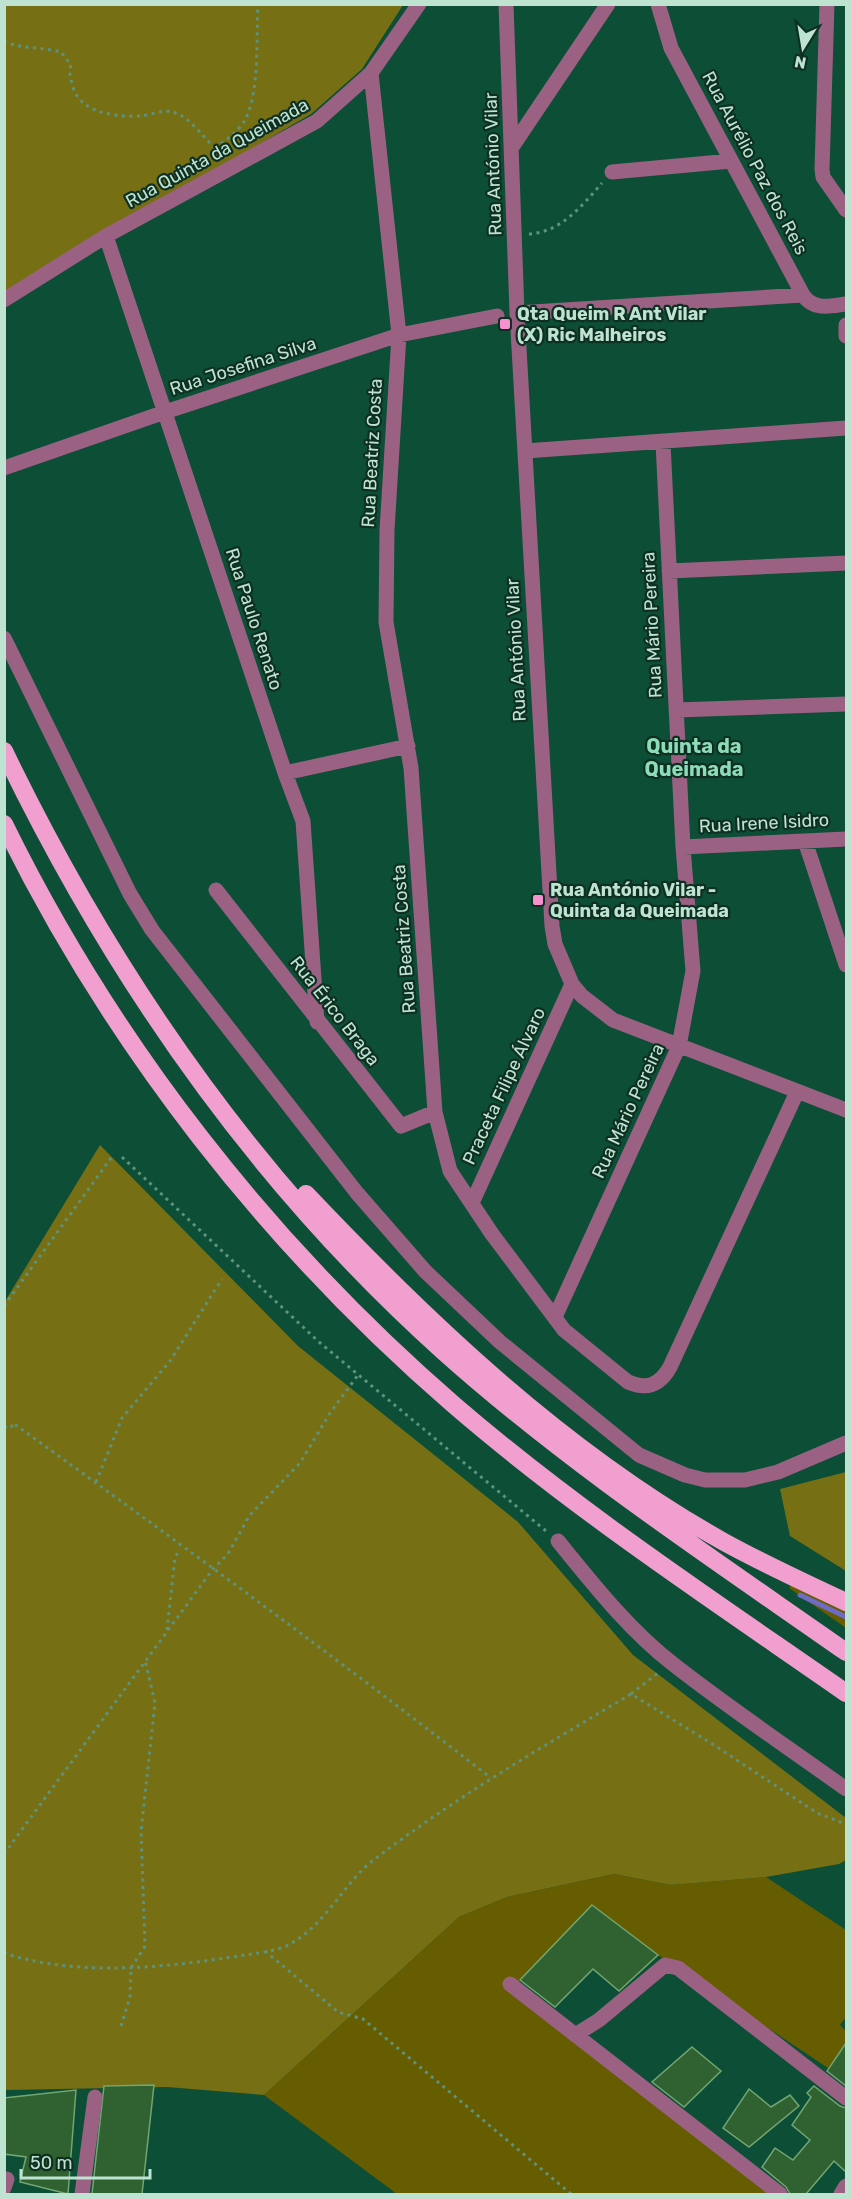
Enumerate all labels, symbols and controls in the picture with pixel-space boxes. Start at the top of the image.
north arrow [773,18,833,78]
text: N [793,52,808,73]
street label: Rua Aurélio Paz dos Reis [697,68,813,258]
street label: Rua António Vilar [479,92,506,236]
street label: Rua Quinta da Queimada [122,94,312,212]
place label: Qta Queim R Ant Vilar (X) Ric Malheiros [517,303,707,346]
marker: Qta Queim R Ant Vilar (X) Ric Malheiros [498,317,512,331]
street label: Rua Josefina Silva [167,332,319,400]
street label: Rua Beatriz Costa [357,378,387,528]
street label: Rua Paulo Renato [221,545,287,693]
street label: Rua Mário Pereira [637,551,667,699]
street label: Rua António Vilar [501,578,531,722]
district label: Quinta da Queimada [644,734,744,781]
street label: Rua Irene Isidro [698,809,830,837]
street label: Rua Beatriz Costa [388,864,420,1014]
place label: Rua António Vilar - Quinta da Queimada [550,879,729,922]
marker: Rua António Vilar - Quinta da Queimada [531,893,545,907]
street label: Rua Érico Braga [285,952,385,1070]
street label: Praceta Filipe Álvaro [458,1004,550,1168]
street label: Rua Mário Pereira [587,1040,669,1182]
scale bar [21,2142,150,2180]
text: 50 m [30,2152,73,2174]

